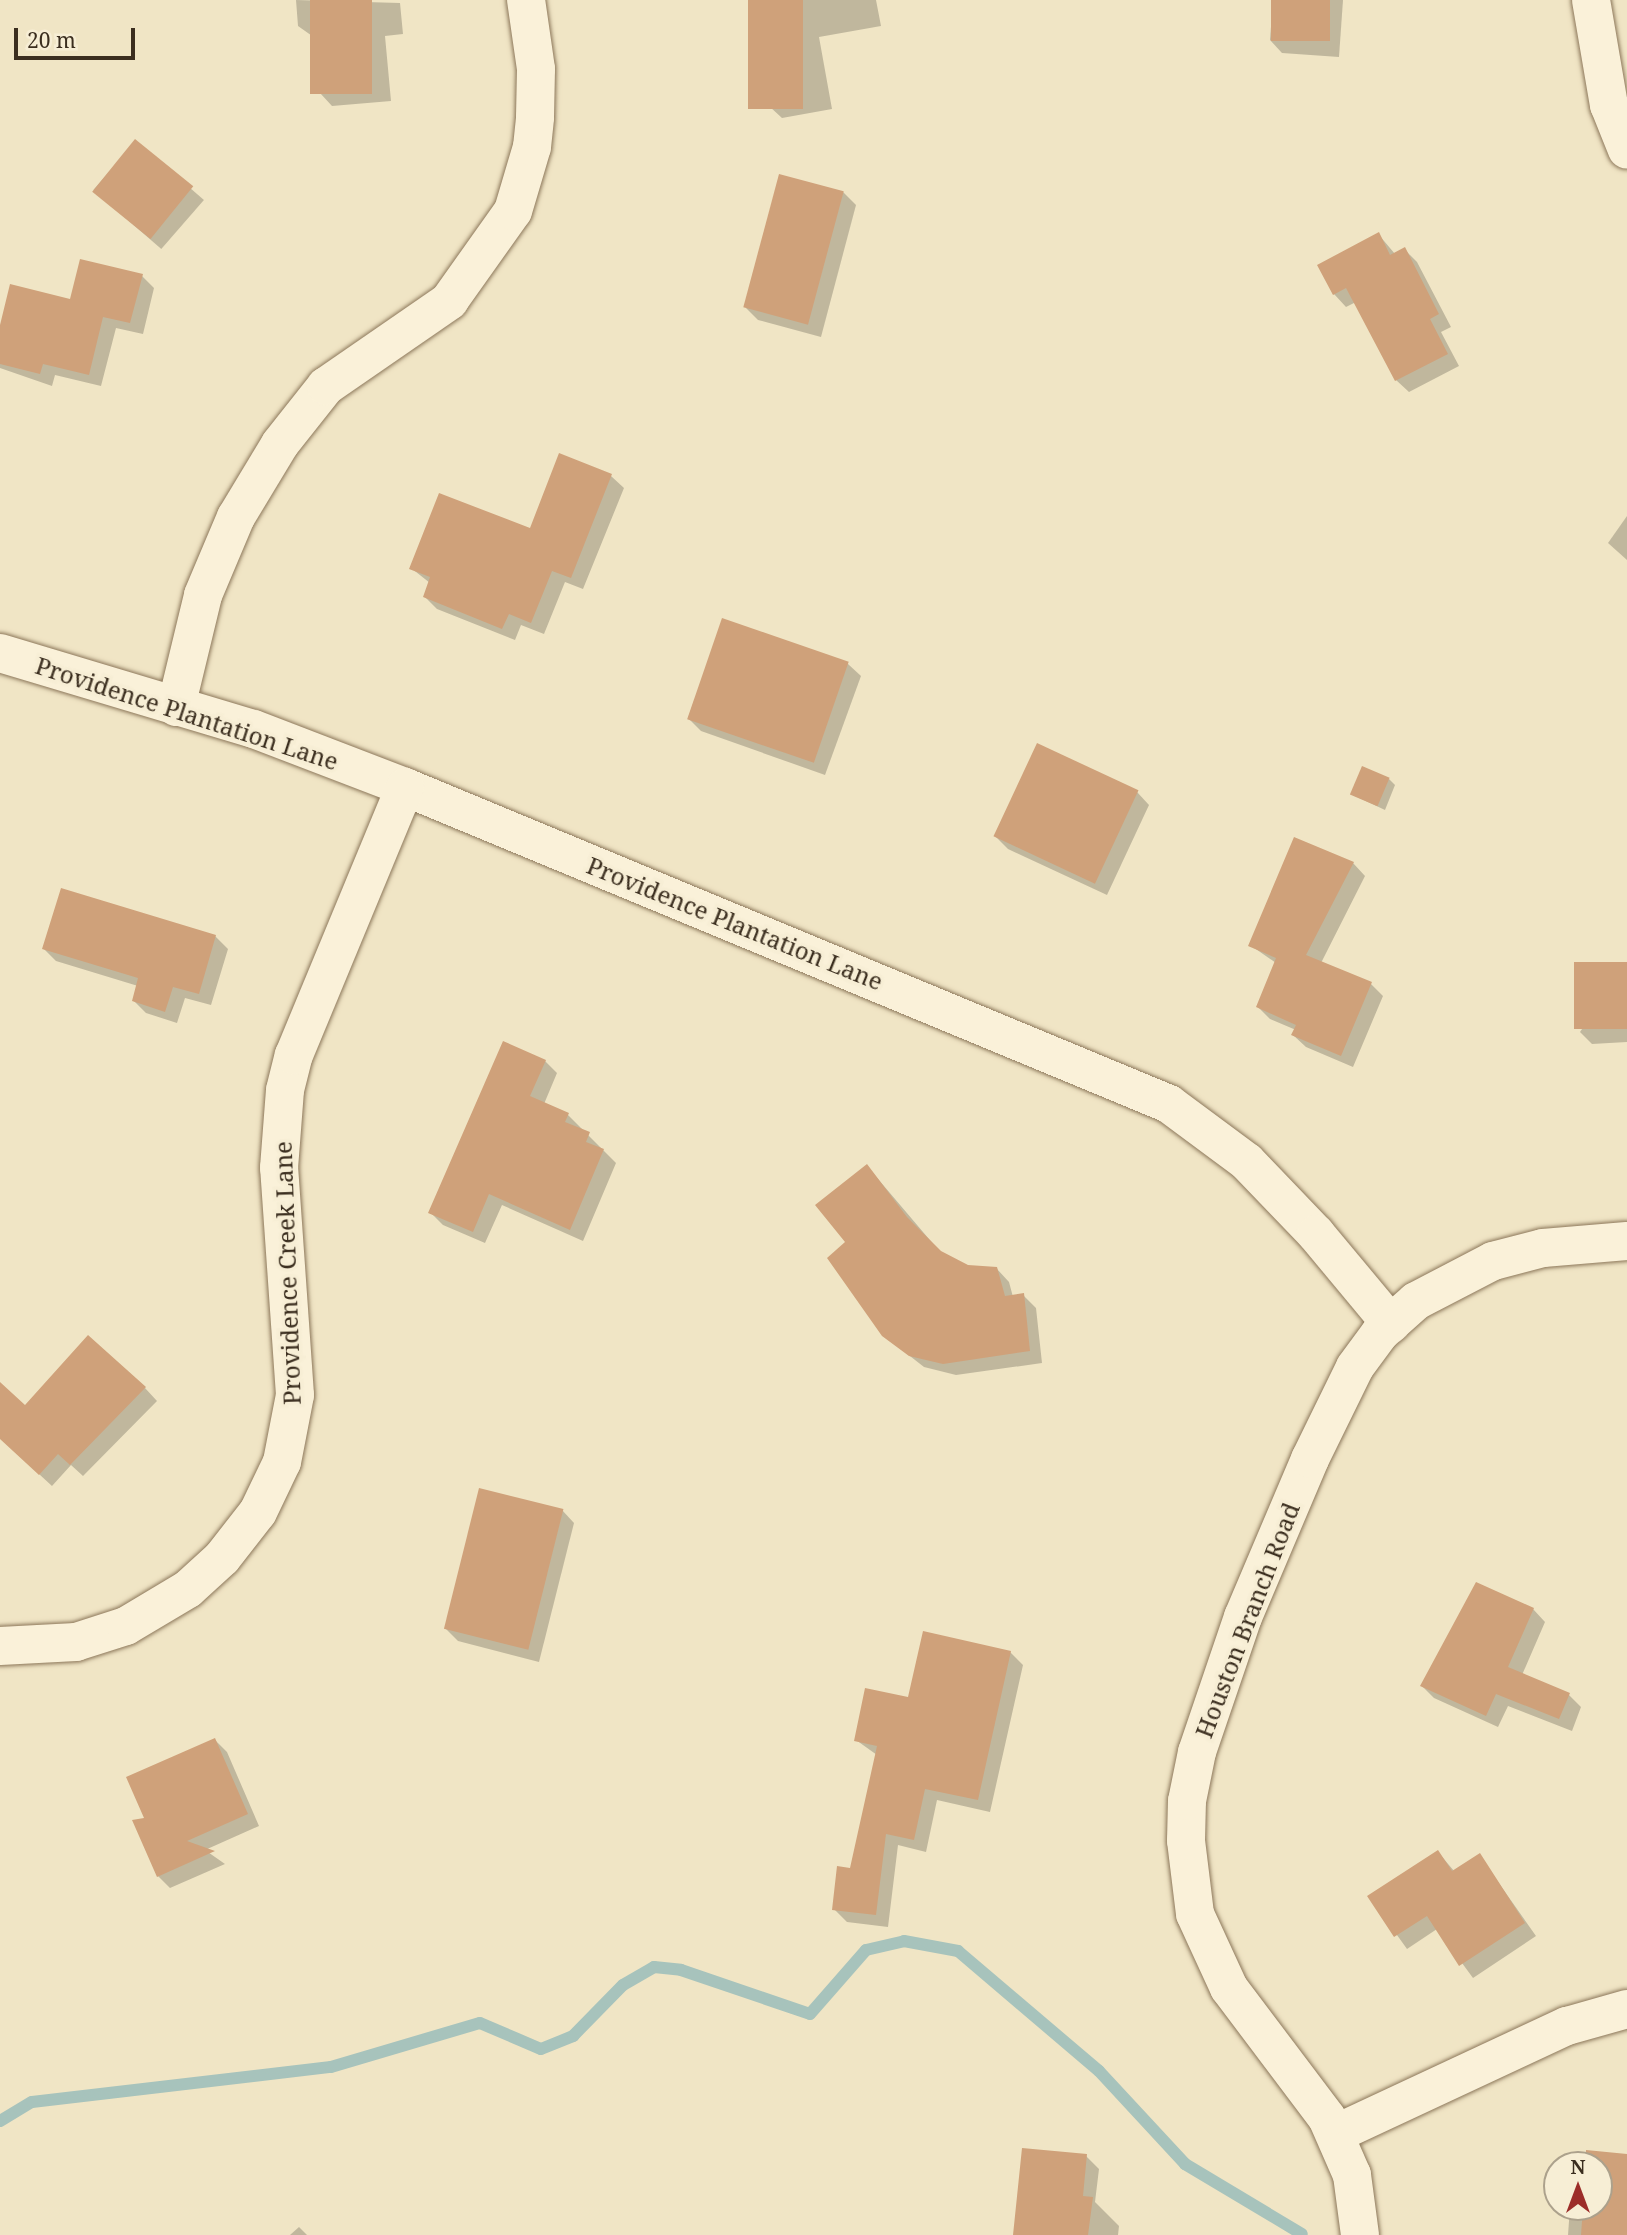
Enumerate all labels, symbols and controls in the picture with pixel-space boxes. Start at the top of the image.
scale bar [18,14,138,58]
text: 20 m [27,26,76,54]
street label: Providence Plantation Lane [32,650,342,776]
street label: Providence Plantation Lane [583,850,887,996]
street label: Providence Creek Lane [268,1141,306,1405]
street label: Houston Branch Road [1189,1498,1305,1742]
north arrow [1543,2151,1613,2221]
text: N [1571,2154,1585,2180]

